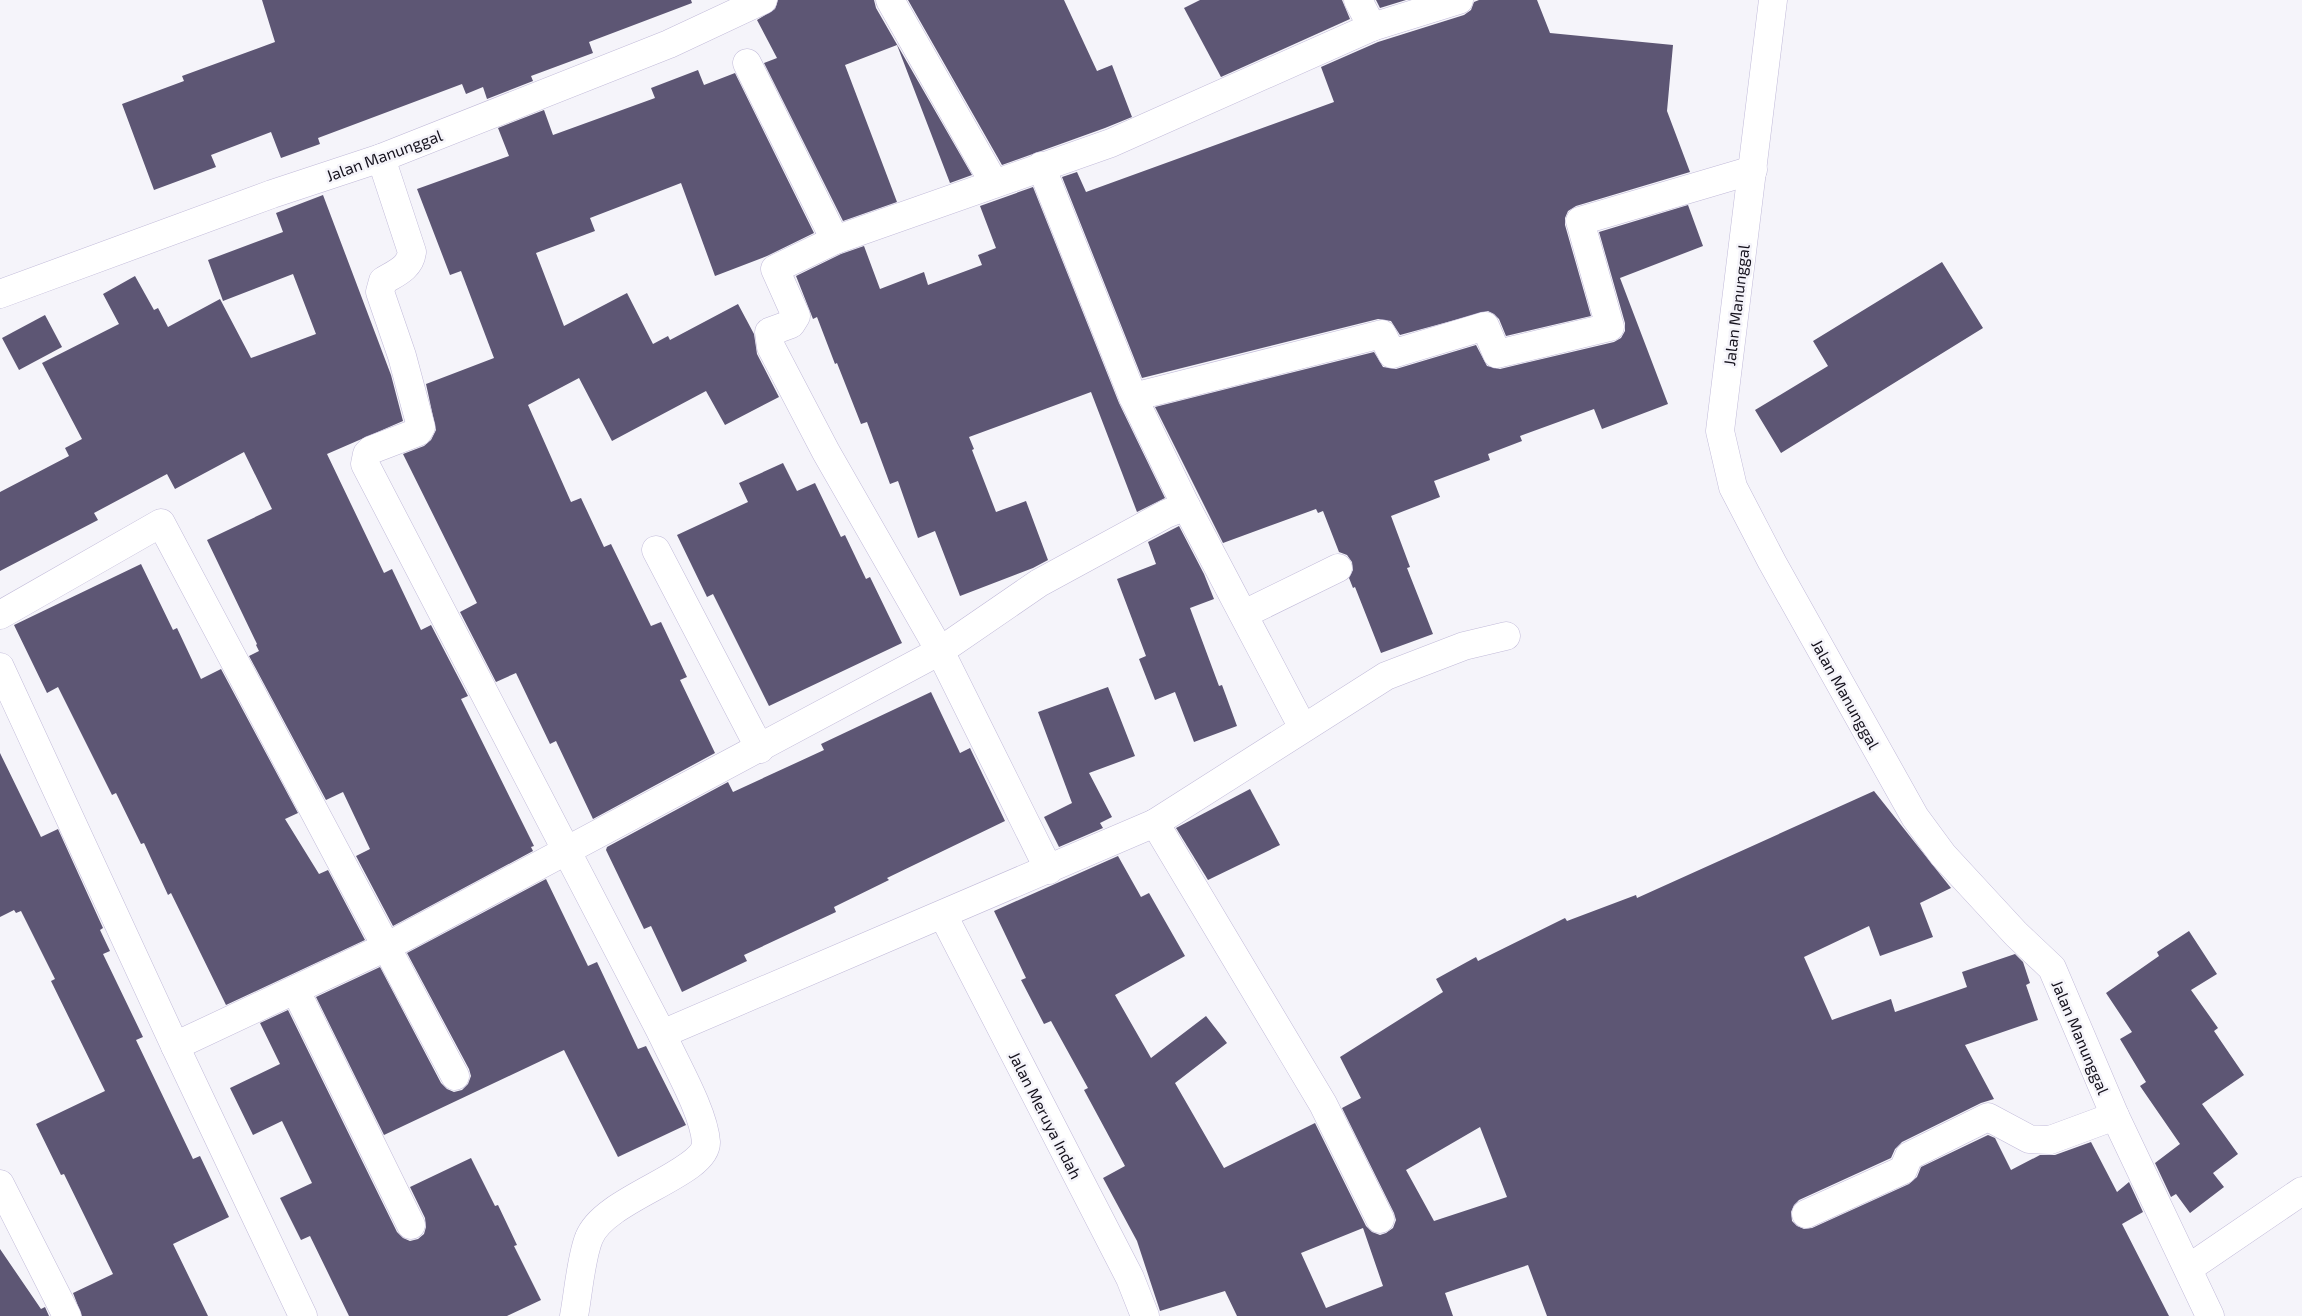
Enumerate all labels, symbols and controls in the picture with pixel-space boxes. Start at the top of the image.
street label: Jalan Manunggal [323,125,445,185]
street label: Jalan Manunggal [1719,243,1753,367]
street label: Jalan Manunggal [1808,636,1884,752]
street label: Jalan Manunggal [2048,977,2114,1097]
street label: Jalan Meruya Indah [1006,1048,1086,1182]

